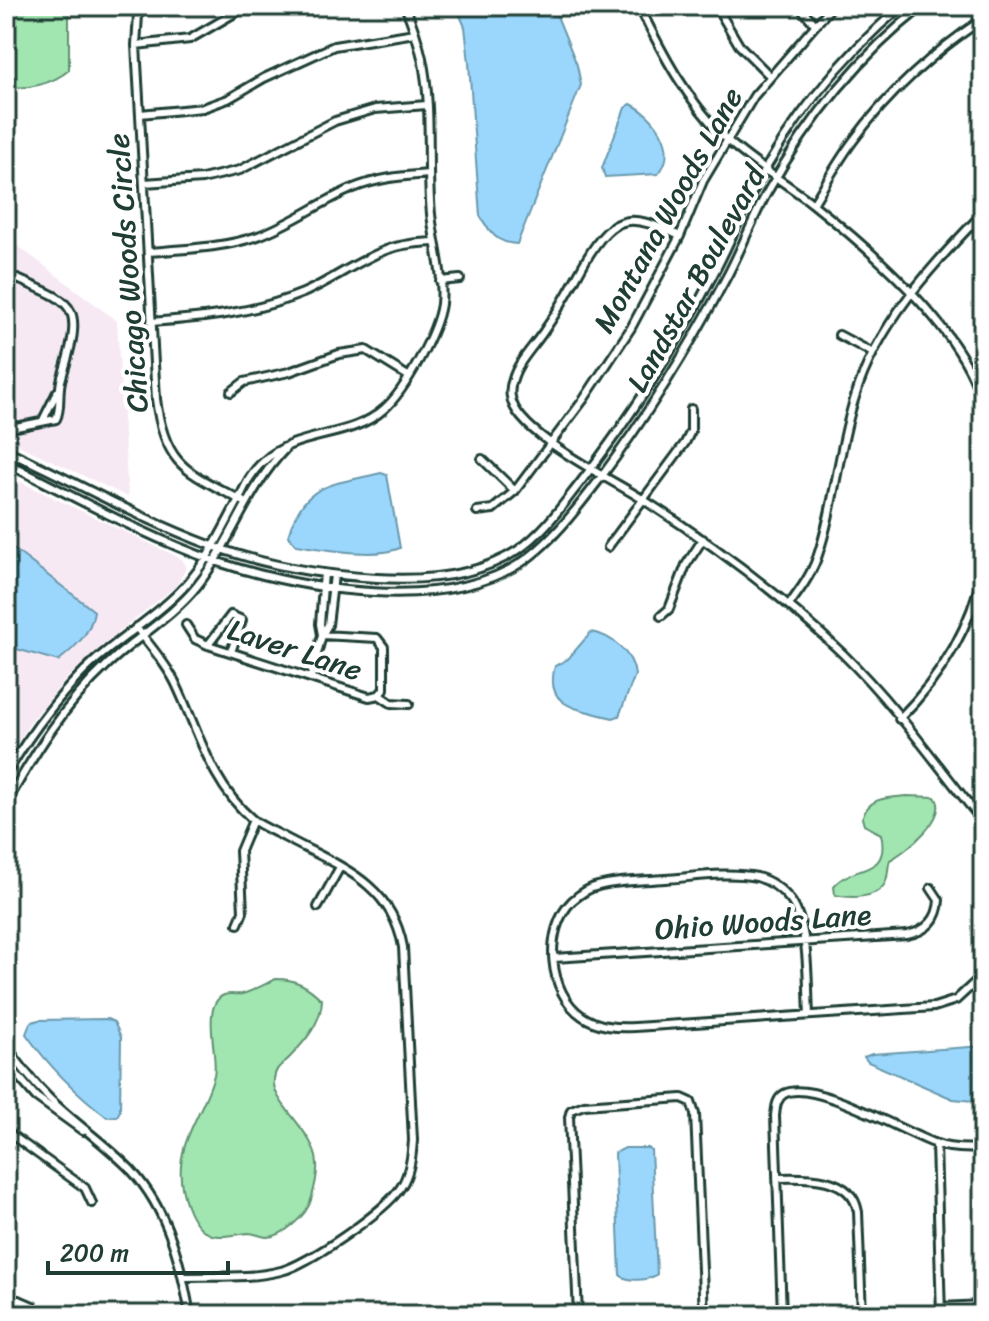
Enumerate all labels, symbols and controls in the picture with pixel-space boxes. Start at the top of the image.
street label: Montana Woods Lane [578,77,758,343]
street label: Chicago Woods Circle [91,132,165,414]
street label: Landstar Boulevard [611,154,782,402]
street label: Laver Lane [221,603,369,697]
street label: Ohio Woods Lane [653,888,873,956]
scale bar [48,1225,228,1275]
text: 200 m [60,1232,129,1274]

